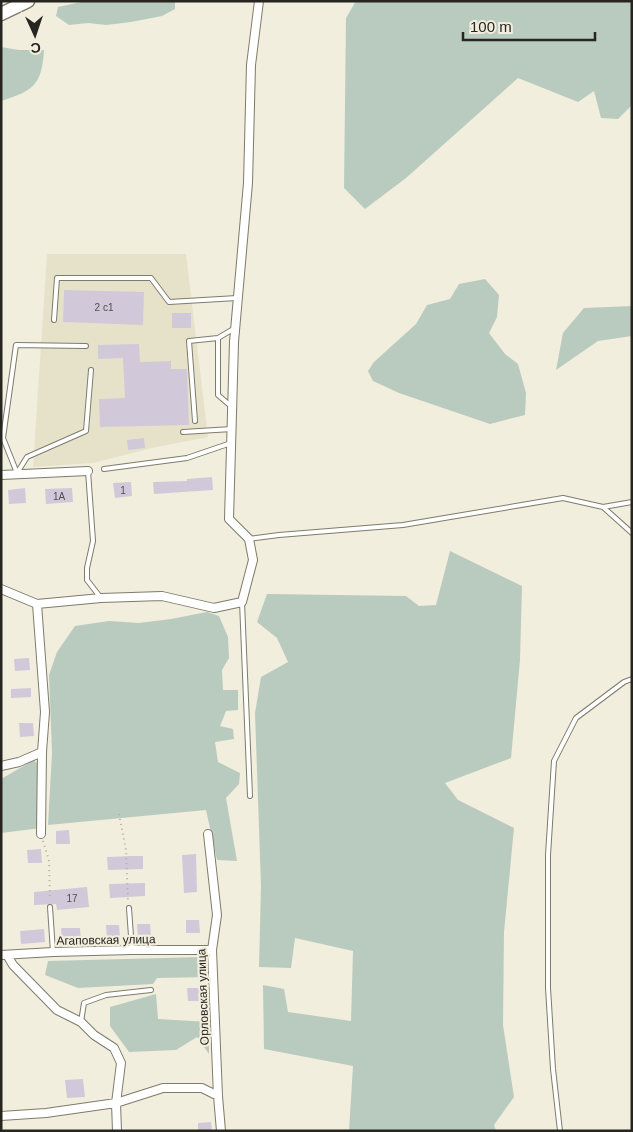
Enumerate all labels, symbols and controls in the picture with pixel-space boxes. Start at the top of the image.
north arrow [10,10,60,60]
scale bar [463,10,596,42]
text: 100 m [470,18,512,35]
text: С [30,40,41,56]
house number: 2 с1 [95,302,114,313]
house number: 1 [120,485,126,496]
house number: 1А [53,491,65,502]
house number: 17 [66,893,78,904]
street label: Агаповская улица [56,932,156,948]
street label: Орловская улица [194,948,212,1046]

